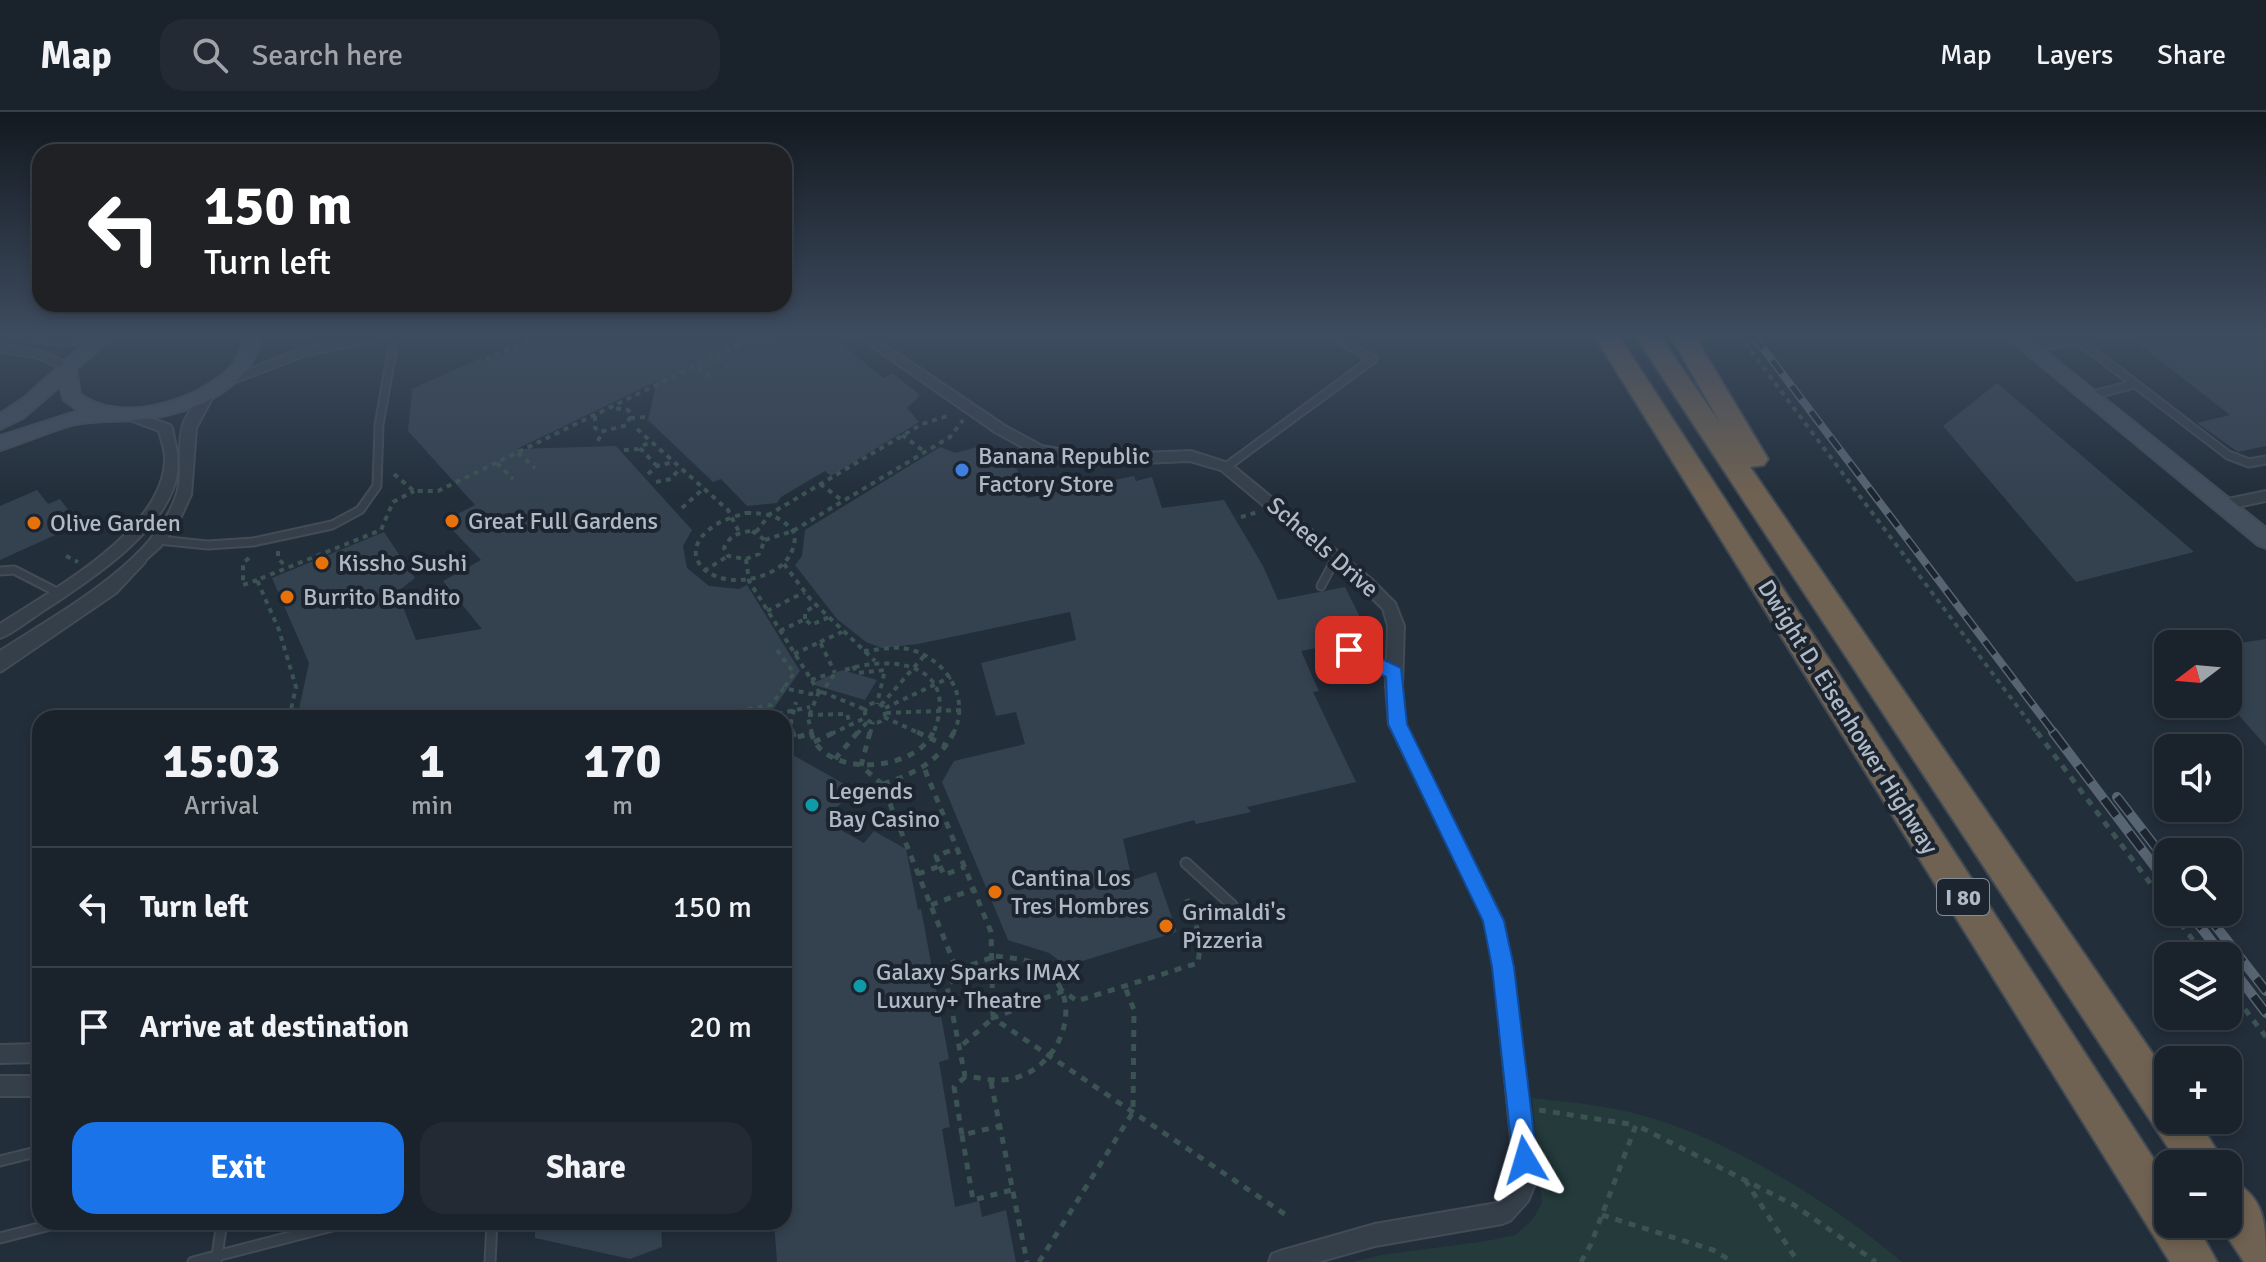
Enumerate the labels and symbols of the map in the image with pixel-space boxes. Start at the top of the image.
place label: Banana Republic Factory Store [978,441,1150,499]
marker: Banana Republic Factory Store [953,461,971,479]
street label: Scheels Drive [1261,490,1385,604]
place label: Great Full Gardens [468,506,658,536]
place label: Olive Garden [50,508,181,538]
marker: Great Full Gardens [443,512,461,530]
marker: Olive Garden [25,514,43,532]
place label: Kissho Sushi [338,548,467,578]
marker: Kissho Sushi [313,554,331,572]
street label: Dwight D. Eisenhower Highway [1751,574,1945,860]
place label: Burrito Bandito [303,582,461,612]
marker: Burrito Bandito [278,588,296,606]
pin [1315,616,1383,684]
north arrow [2154,630,2242,718]
place label: Legends Bay Casino [828,776,940,834]
marker: Legends Bay Casino [803,796,821,814]
place label: Cantina Los Tres Hombres [1011,863,1149,921]
road number: I 80 [1937,879,1989,915]
marker: Cantina Los Tres Hombres [986,883,1004,901]
place label: Grimaldi's Pizzeria [1182,897,1286,955]
marker: Grimaldi's Pizzeria [1157,917,1175,935]
place label: Galaxy Sparks IMAX Luxury+ Theatre [876,957,1080,1015]
marker: Galaxy Sparks IMAX Luxury+ Theatre [851,977,869,995]
position arrow [1483,1118,1567,1202]

